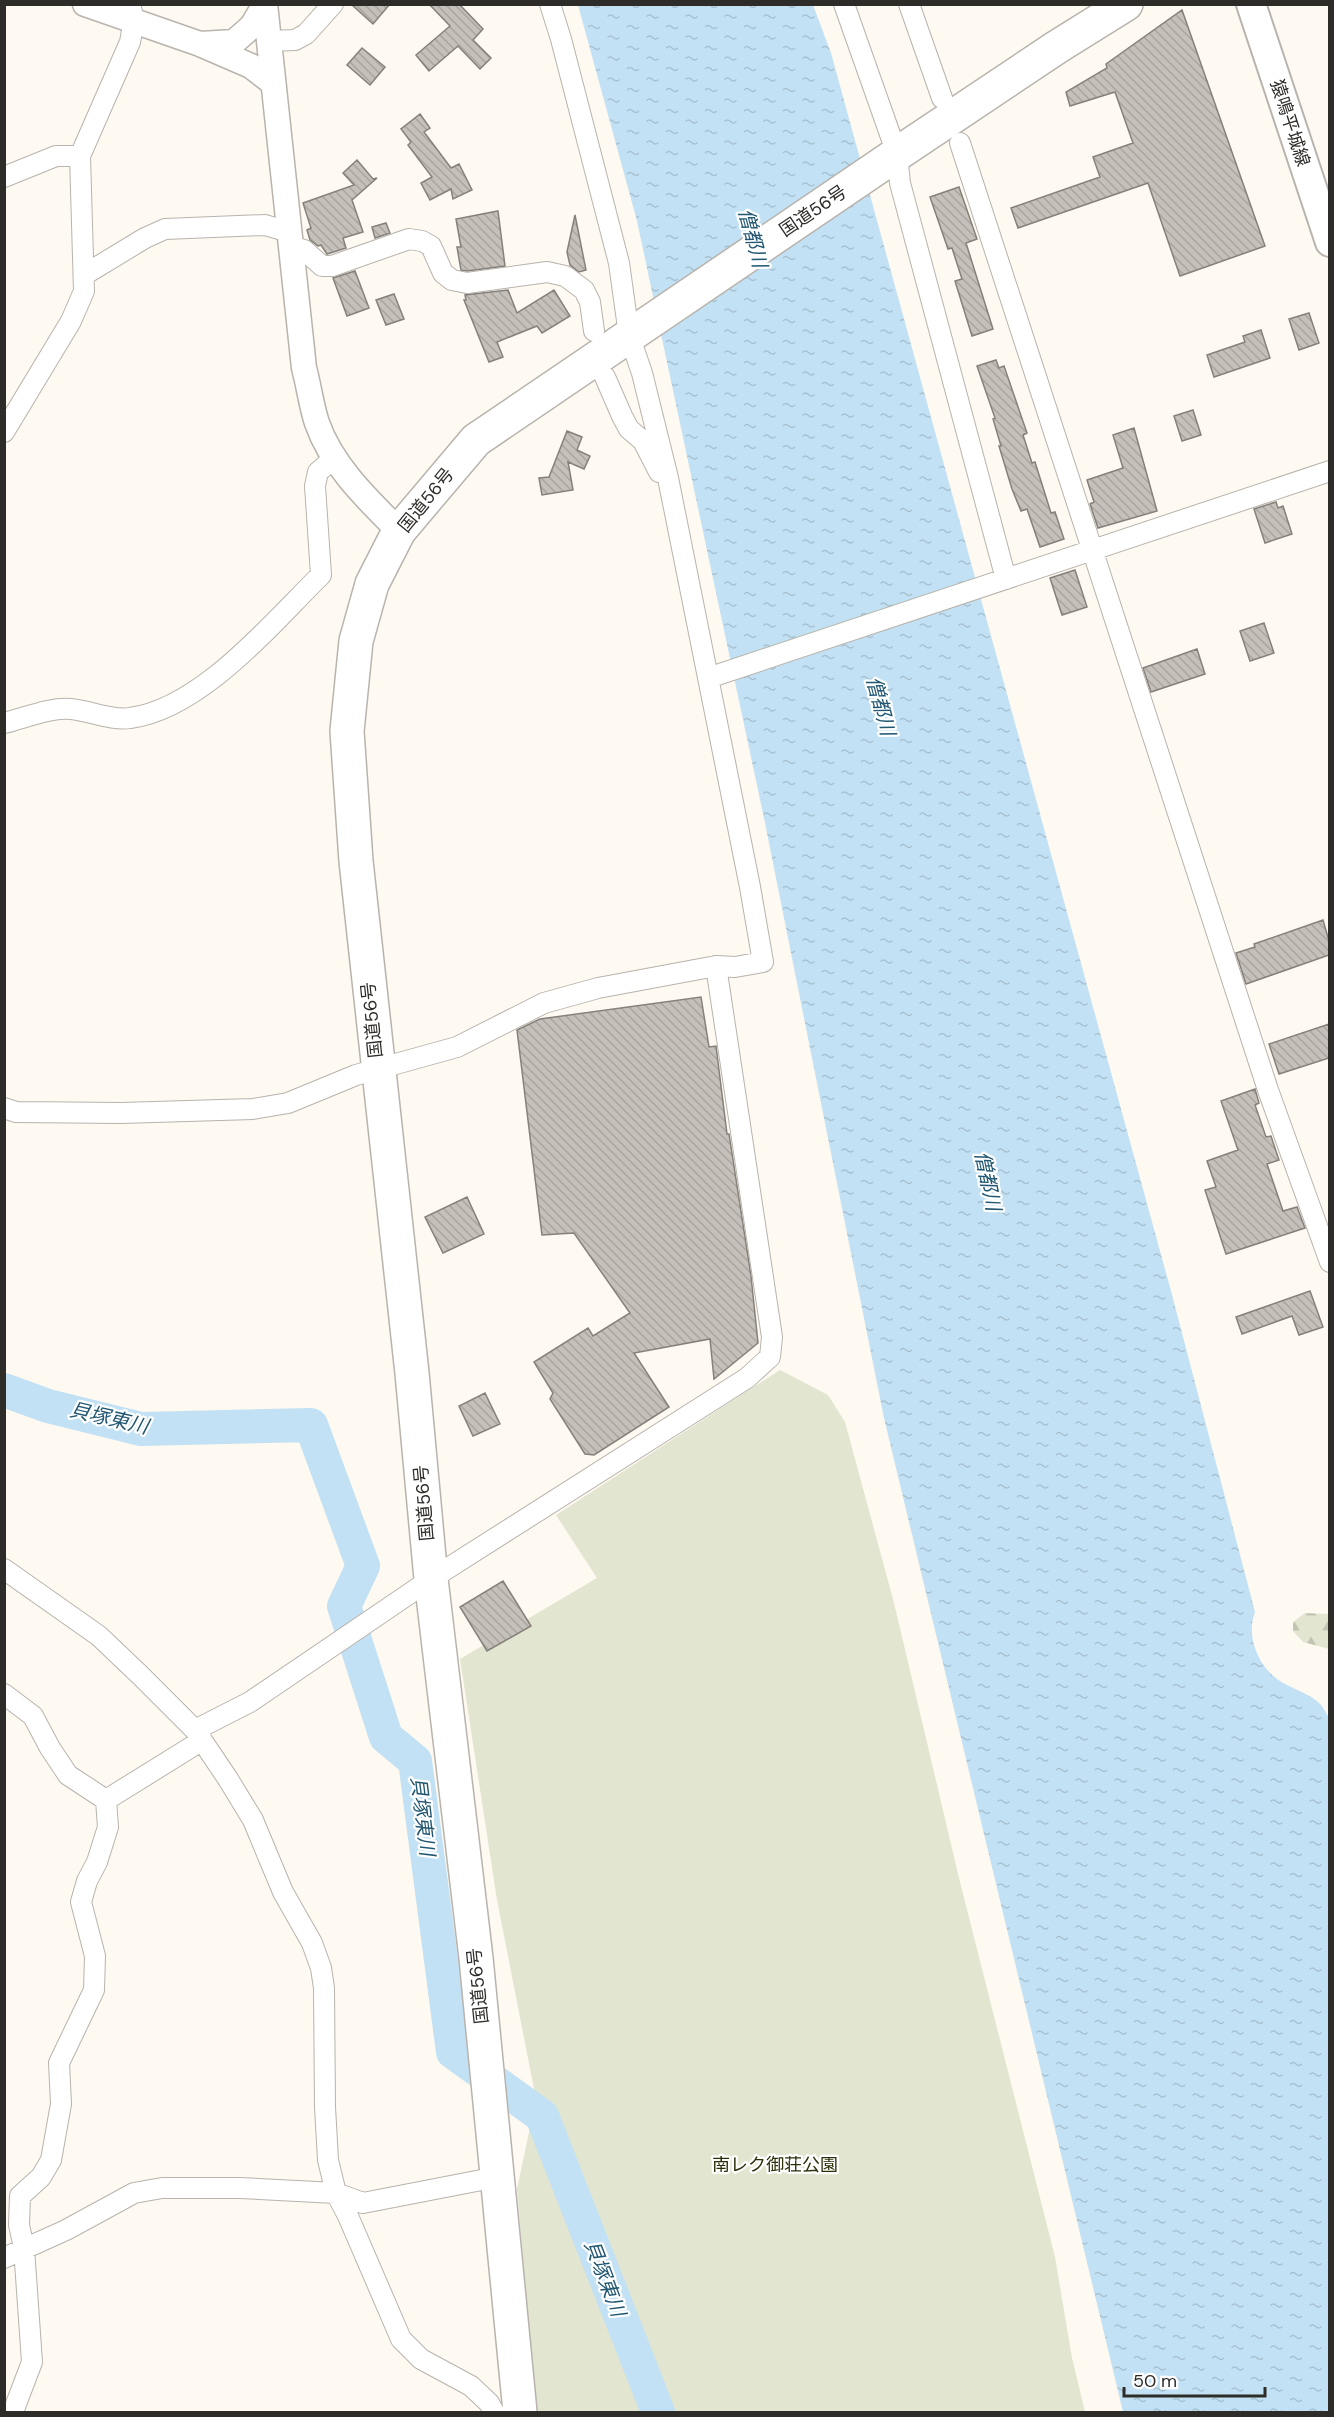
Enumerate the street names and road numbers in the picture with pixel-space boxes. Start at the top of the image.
street label: 猿鳴平城線 [1265,76,1315,170]
street label: 国道56号 [775,180,851,242]
street label: 国道56号 [393,463,459,537]
street label: 国道56号 [356,981,388,1059]
street label: 国道56号 [409,1464,439,1542]
street label: 国道56号 [462,1947,494,2025]

